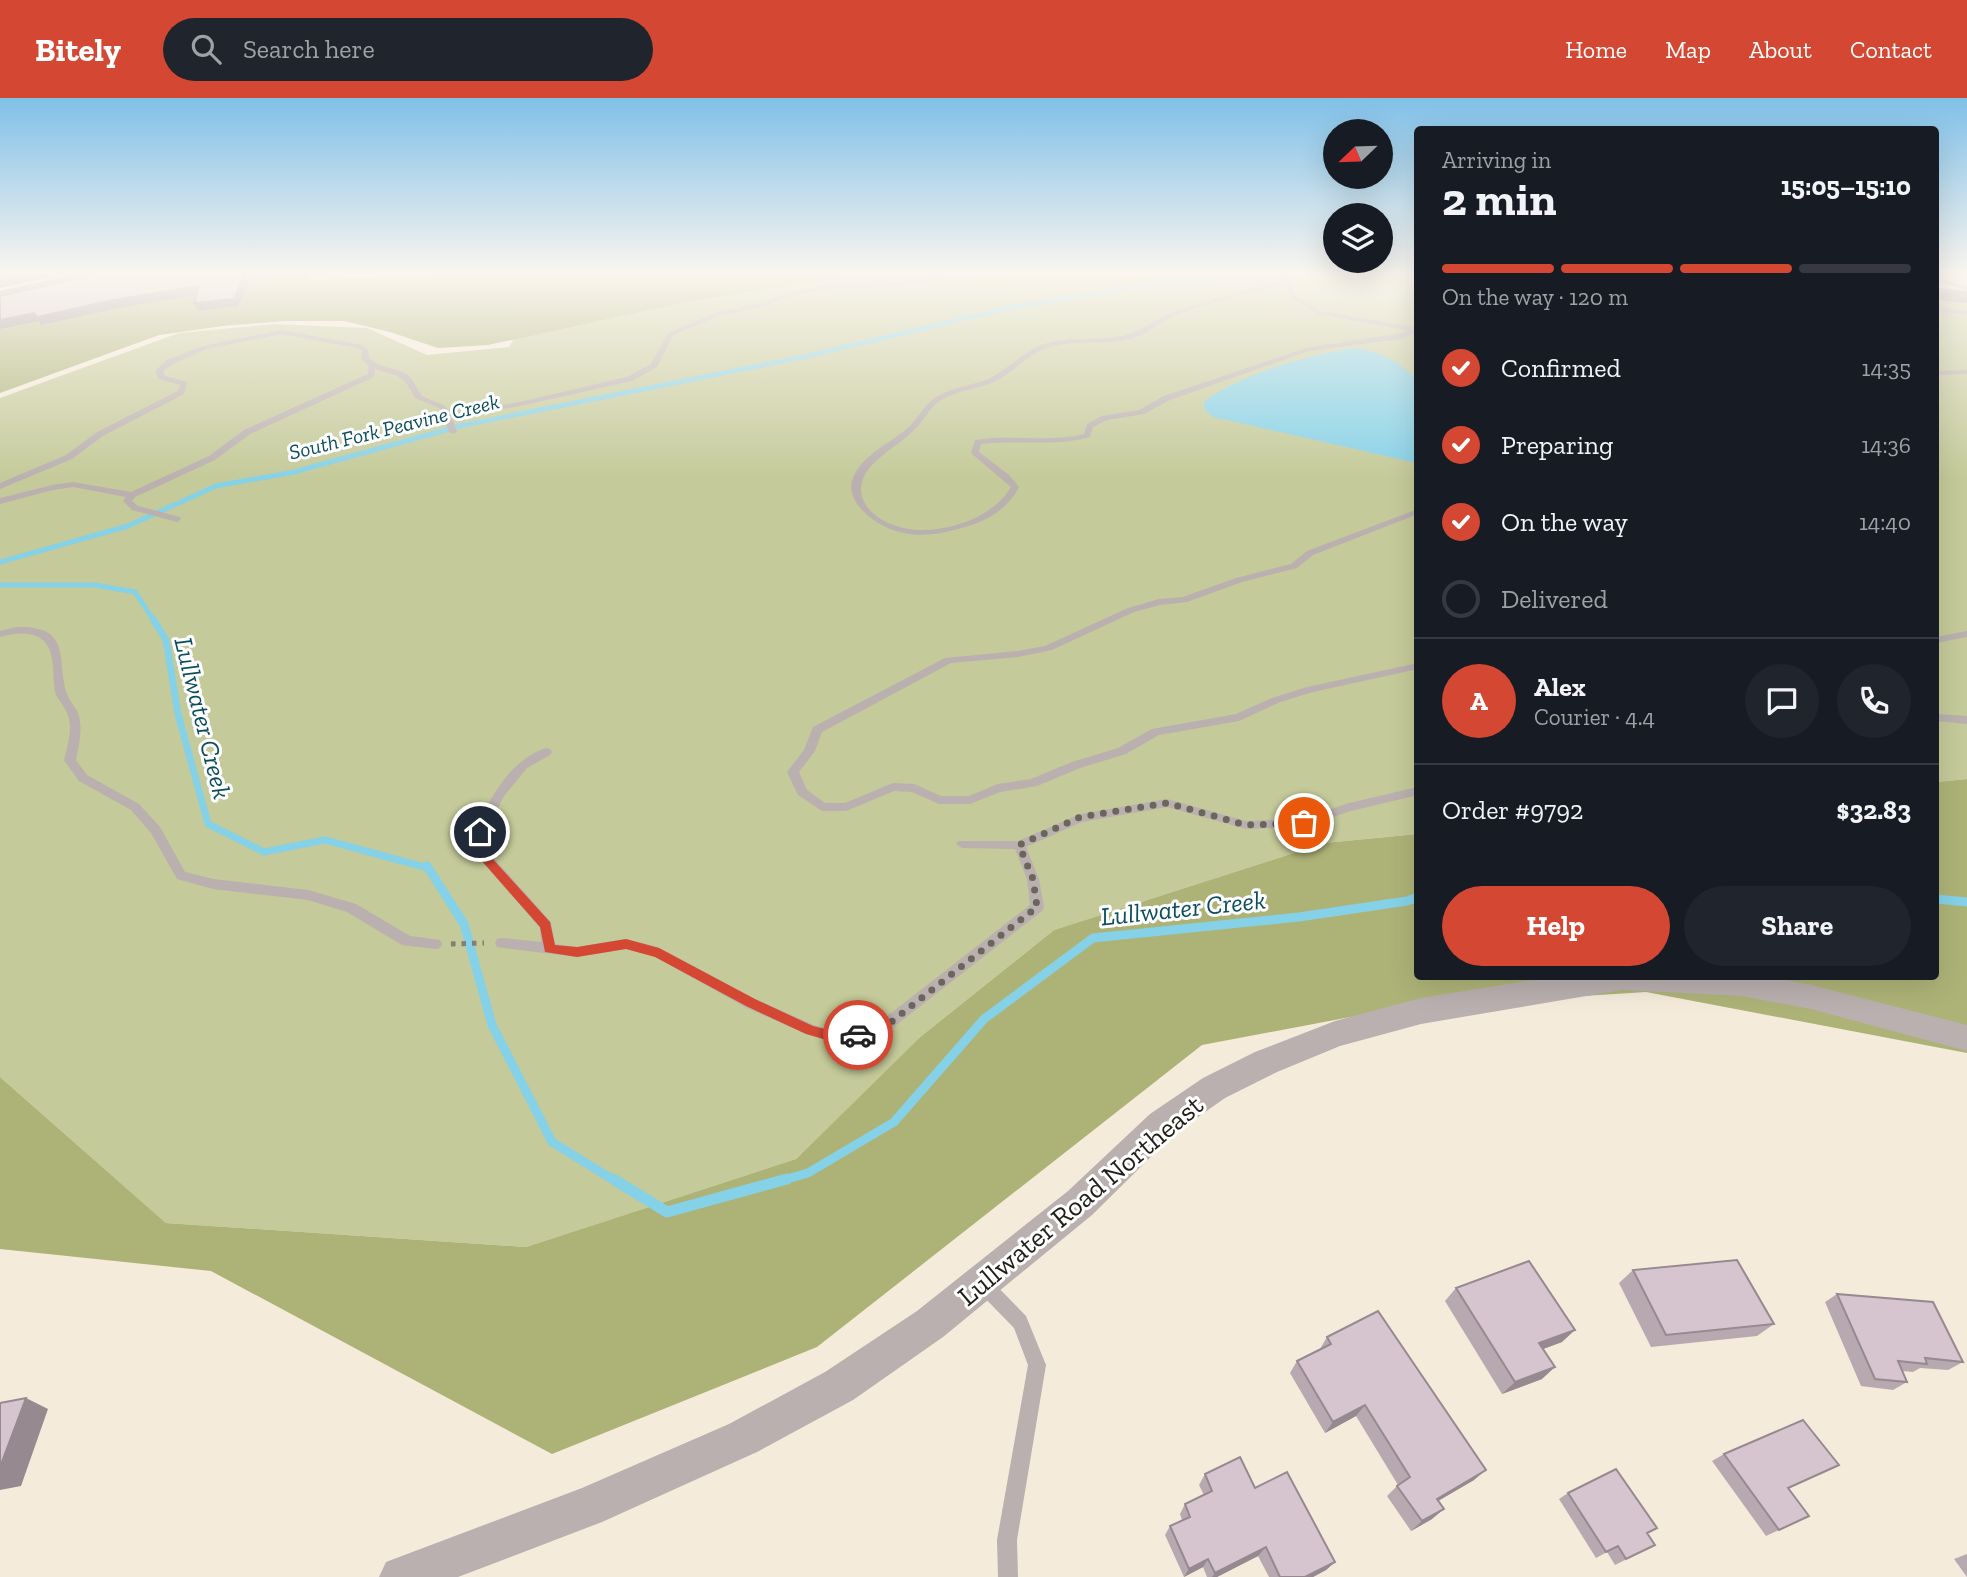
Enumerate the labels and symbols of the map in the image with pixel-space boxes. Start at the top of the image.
north arrow [1323,119,1393,189]
water label: South Fork Peavine Creek [286,388,502,465]
water label: Lullwater Creek [167,634,239,802]
pin [1274,793,1334,853]
pin [450,802,510,862]
water label: Lullwater Creek [1099,883,1267,933]
courier [823,1000,893,1070]
street label: Lullwater Road Northeast [951,1088,1210,1313]

